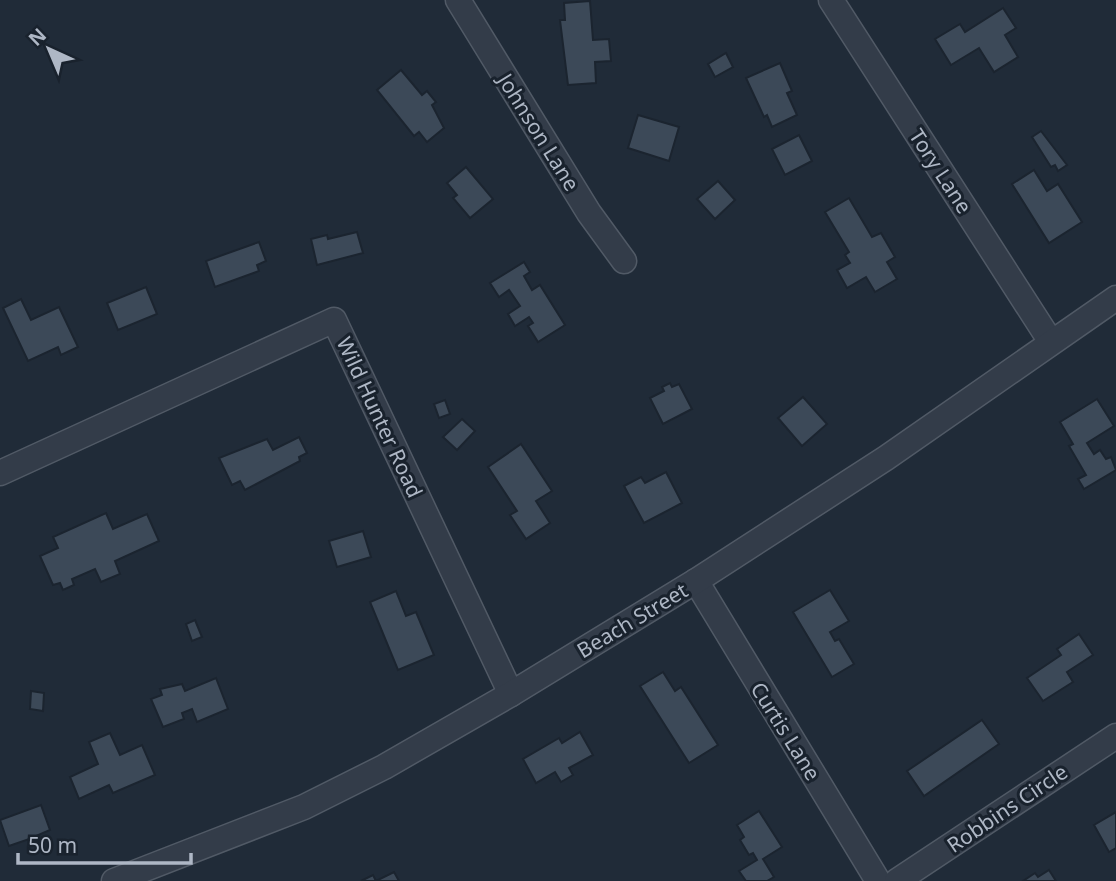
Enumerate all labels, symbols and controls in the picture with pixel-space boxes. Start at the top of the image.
north arrow [14,14,84,84]
text: N [23,22,52,51]
street label: Johnson Lane [491,66,586,196]
street label: Tory Lane [903,123,979,219]
street label: Wild Hunter Road [330,332,430,502]
street label: Beach Street [571,576,693,664]
street label: Curtis Lane [745,676,827,786]
street label: Robbins Circle [941,757,1073,859]
scale bar [18,822,191,866]
text: 50 m [28,831,77,859]

